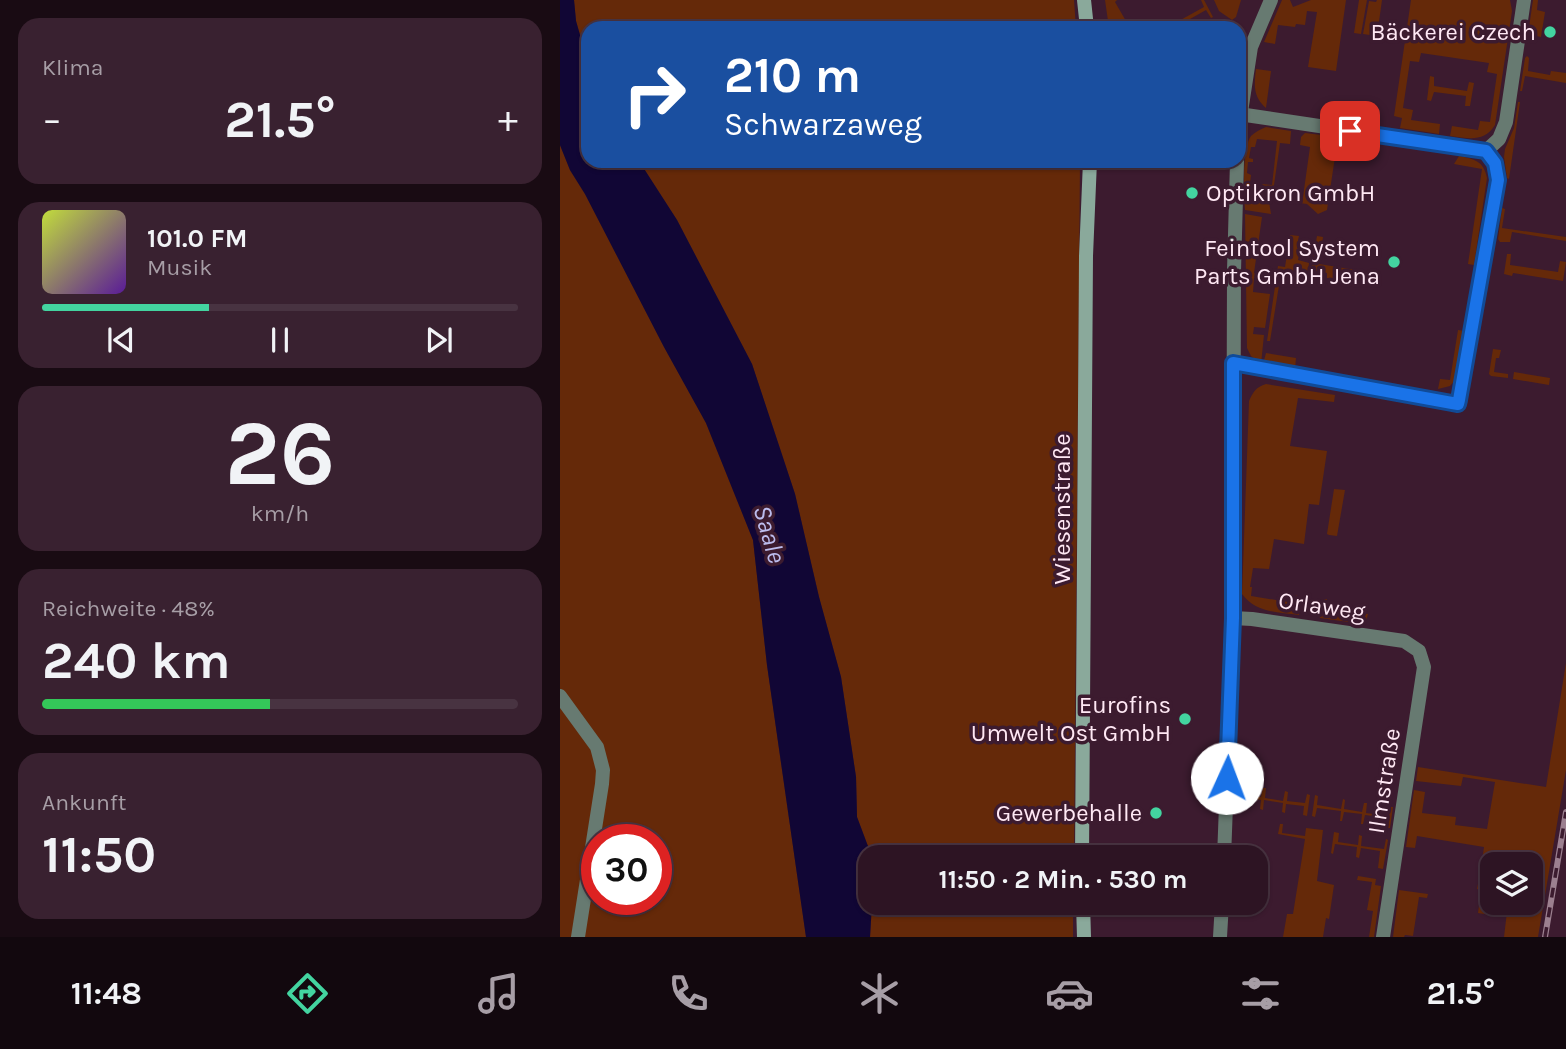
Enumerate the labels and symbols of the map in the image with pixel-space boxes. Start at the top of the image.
place label: Bäckerei Czech [1370,18,1536,46]
marker: Bäckerei Czech [1542,24,1558,40]
pin [1320,101,1380,161]
place label: Optikron GmbH [1206,179,1375,207]
marker: Optikron GmbH [1184,185,1200,201]
place label: Feintool System Parts GmbH Jena [1194,234,1380,290]
marker: Feintool System Parts GmbH Jena [1386,254,1402,270]
street label: Wiesenstraße [1048,434,1076,584]
water label: Saale [746,502,793,567]
street label: Orlaweg [1277,586,1368,626]
place label: Eurofins Umwelt Ost GmbH [971,691,1171,747]
marker: Eurofins Umwelt Ost GmbH [1177,711,1193,727]
street label: Ilmstraße [1362,726,1406,836]
position arrow [1190,741,1264,815]
place label: Gewerbehalle [996,799,1142,827]
marker: Gewerbehalle [1148,805,1164,821]
speed limit sign: 30 [581,824,672,915]

